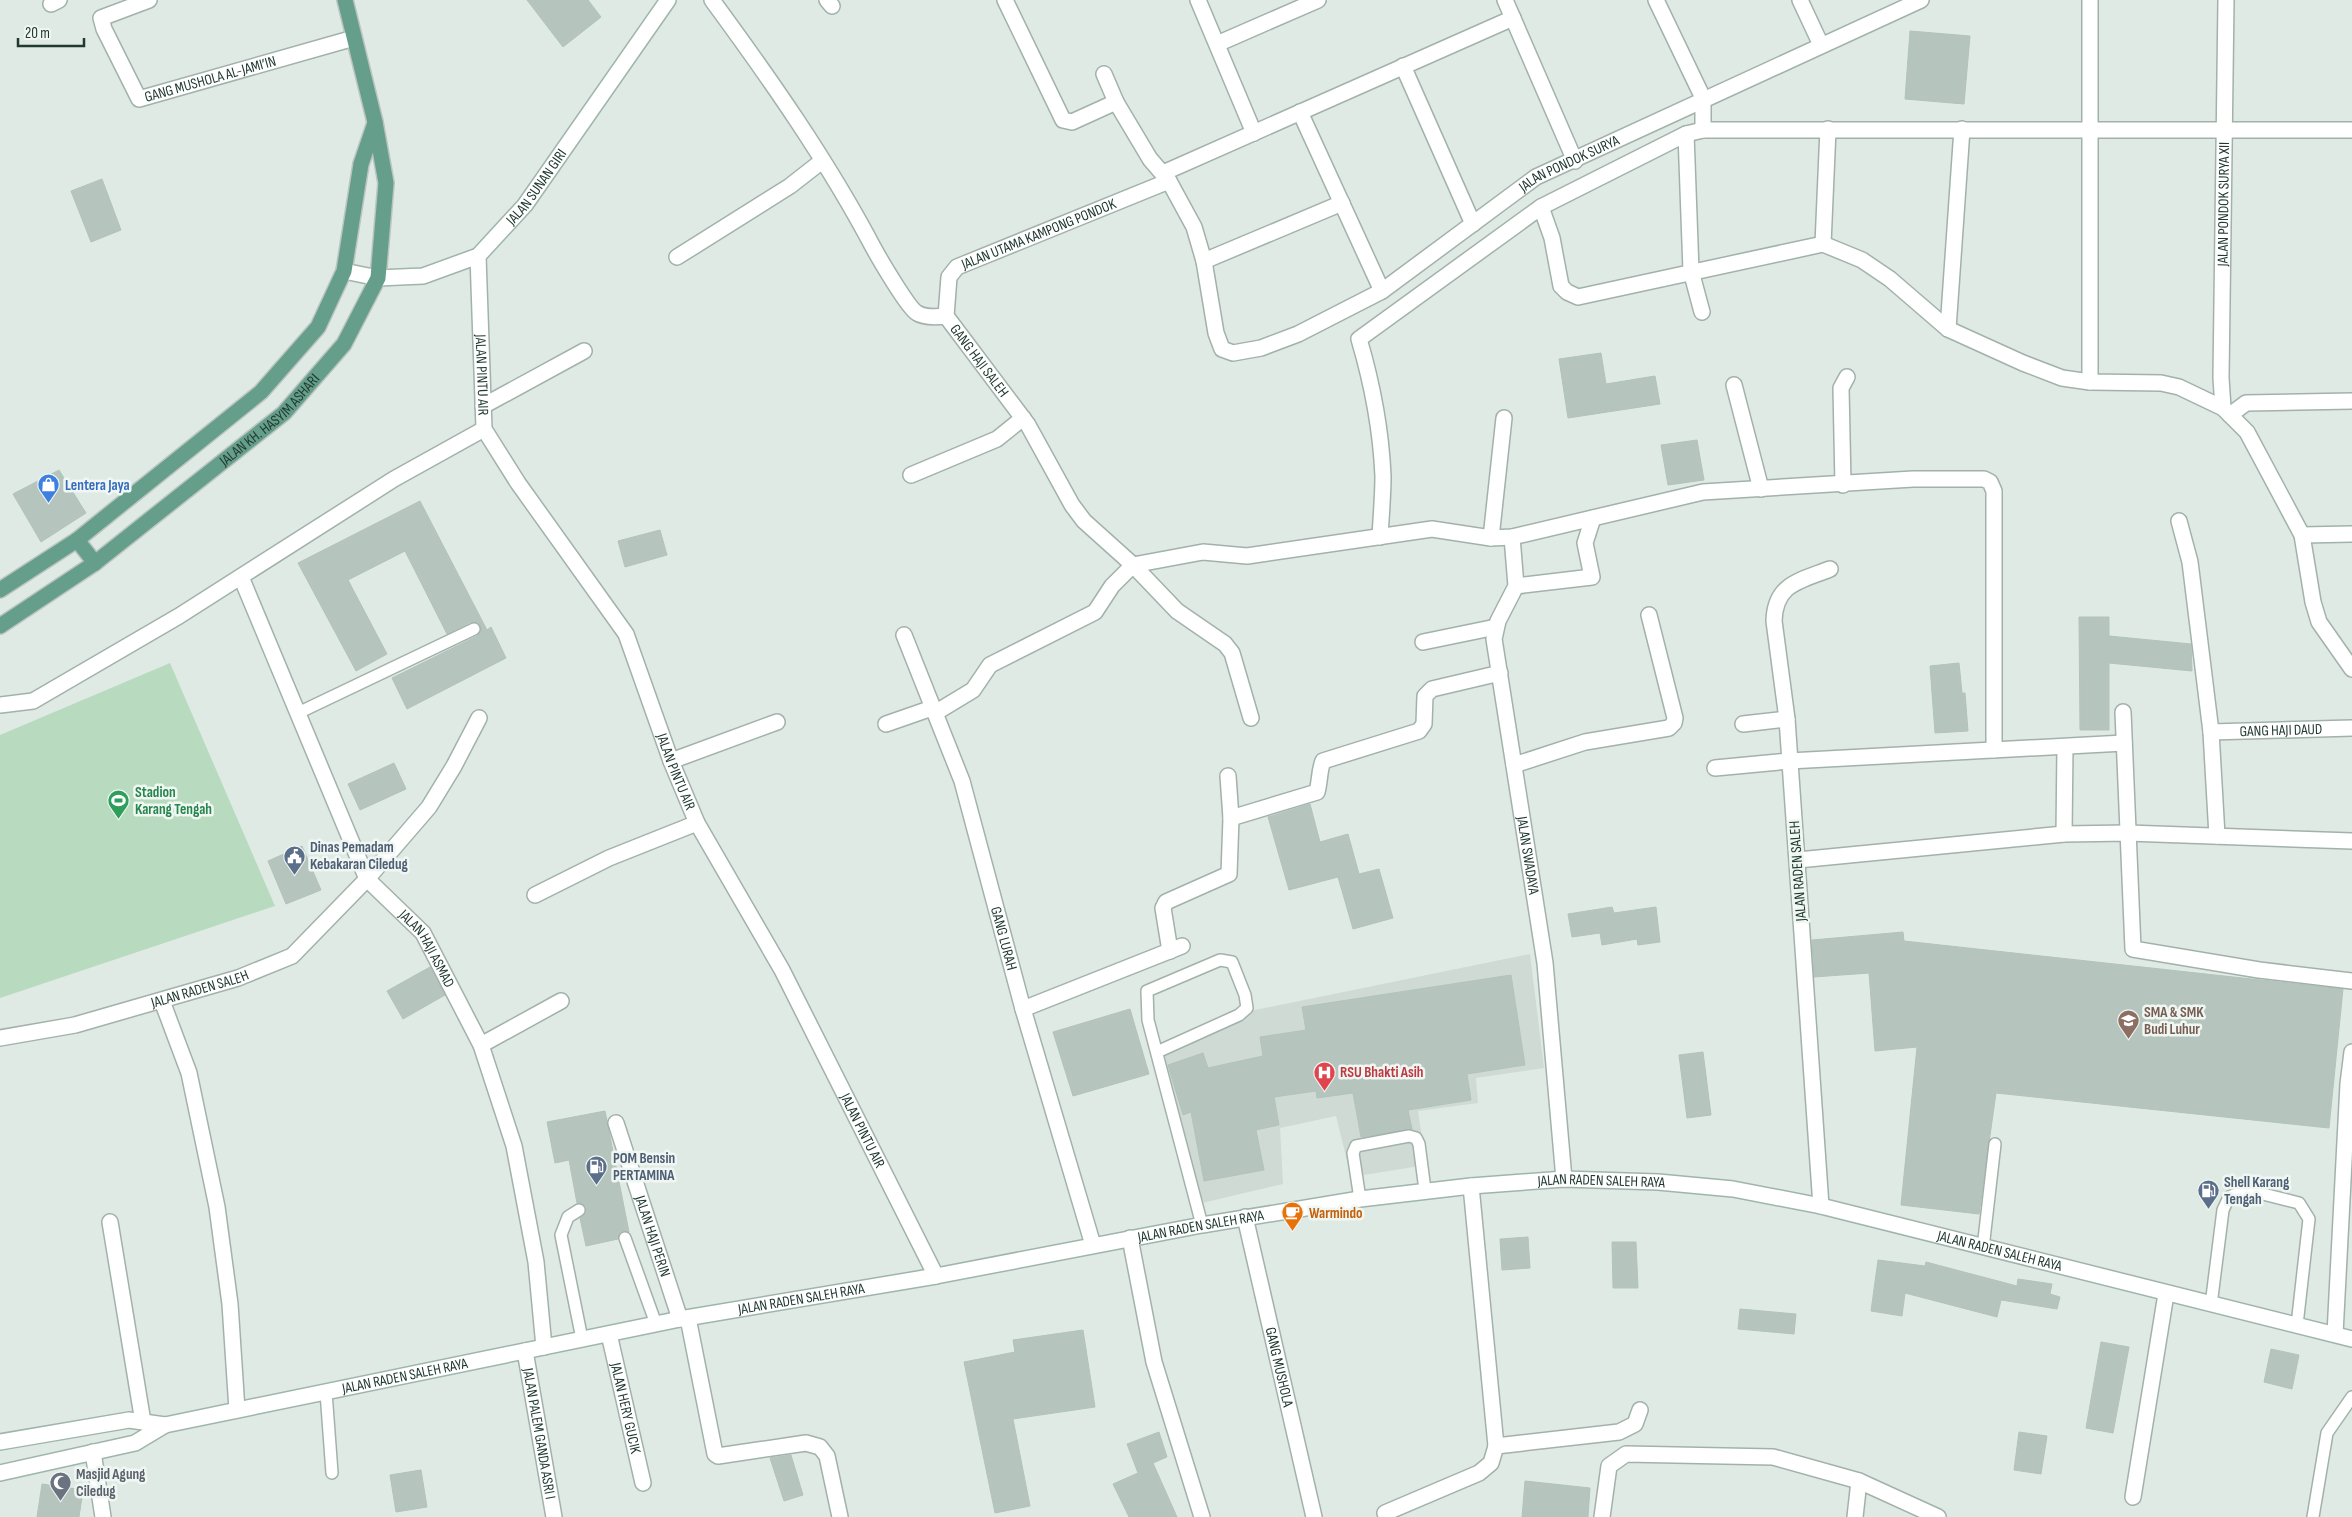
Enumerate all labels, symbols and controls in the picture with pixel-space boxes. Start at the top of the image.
scale bar [18,15,84,47]
text: 20 m [25,24,50,43]
street label: GANG MUSHOLA AL-JAMI’IN [142,51,278,106]
street label: JALAN PONDOK SURYA [1514,130,1623,197]
street label: JALAN PONDOK SURYA XII [2213,142,2234,267]
street label: JALAN SUNAN GIRI [501,145,571,230]
street label: JALAN UTAMA KAMPONG PONDOK [958,194,1119,274]
street label: GANG HAJI SALEH [946,320,1013,401]
street label: JALAN PINTU AIR [471,333,493,416]
street label: JALAN KH. HASYIM ASHARI [215,370,324,471]
shop icon: Lentera Jaya [37,473,61,504]
place label: Lentera Jaya [65,476,130,495]
street label: GANG HAJI DAUD [2239,719,2323,741]
street label: JALAN PINTU AIR [652,730,700,813]
place label: Stadion Karang Tengah [135,783,212,819]
sports icon: Stadion Karang Tengah [107,789,131,820]
street label: JALAN SWADAYA [1512,814,1544,896]
street label: JALAN RADEN SALEH [1785,820,1811,923]
place label: Dinas Pemadam Kebakaran Ciledug [310,838,408,874]
public building icon: Dinas Pemadam Kebakaran Ciledug [282,844,306,875]
street label: GANG LURAH [987,904,1022,972]
street label: JALAN HAJI ASMAD [394,905,459,991]
street label: JALAN RADEN SALEH [148,965,251,1012]
place label: SMA & SMK Budi Luhur [2144,1003,2204,1039]
school or university icon: SMA & SMK Budi Luhur [2116,1009,2140,1040]
hospital icon: RSU Bhakti Asih [1312,1060,1336,1091]
place label: RSU Bhakti Asih [1340,1063,1424,1082]
street label: JALAN PINTU AIR [836,1089,889,1171]
place label: POM Bensin PERTAMINA [613,1149,675,1185]
fuel station icon: POM Bensin PERTAMINA [585,1155,609,1186]
street label: JALAN RADEN SALEH RAYA [1536,1169,1667,1192]
place label: Shell Karang Tengah [2224,1173,2290,1209]
fuel station icon: Shell Karang Tengah [2196,1179,2220,1210]
street label: JALAN HAJI PERIN [630,1192,675,1279]
cafe icon: Warmindo [1281,1201,1305,1232]
place label: Warmindo [1309,1204,1363,1223]
street label: JALAN RADEN SALEH RAYA [1135,1205,1266,1247]
street label: JALAN RADEN SALEH RAYA [1935,1226,2065,1276]
street label: JALAN RADEN SALEH RAYA [736,1279,866,1319]
street label: GANG MUSHOLA [1261,1325,1298,1409]
street label: JALAN RADEN SALEH RAYA [339,1353,470,1398]
street label: JALAN HERY GUCIK [606,1360,646,1456]
street label: JALAN PALEM GANDA ASRI I [518,1366,560,1501]
place label: Masjid Agung Ciledug [76,1465,146,1501]
mosque icon: Masjid Agung Ciledug [48,1471,72,1502]

